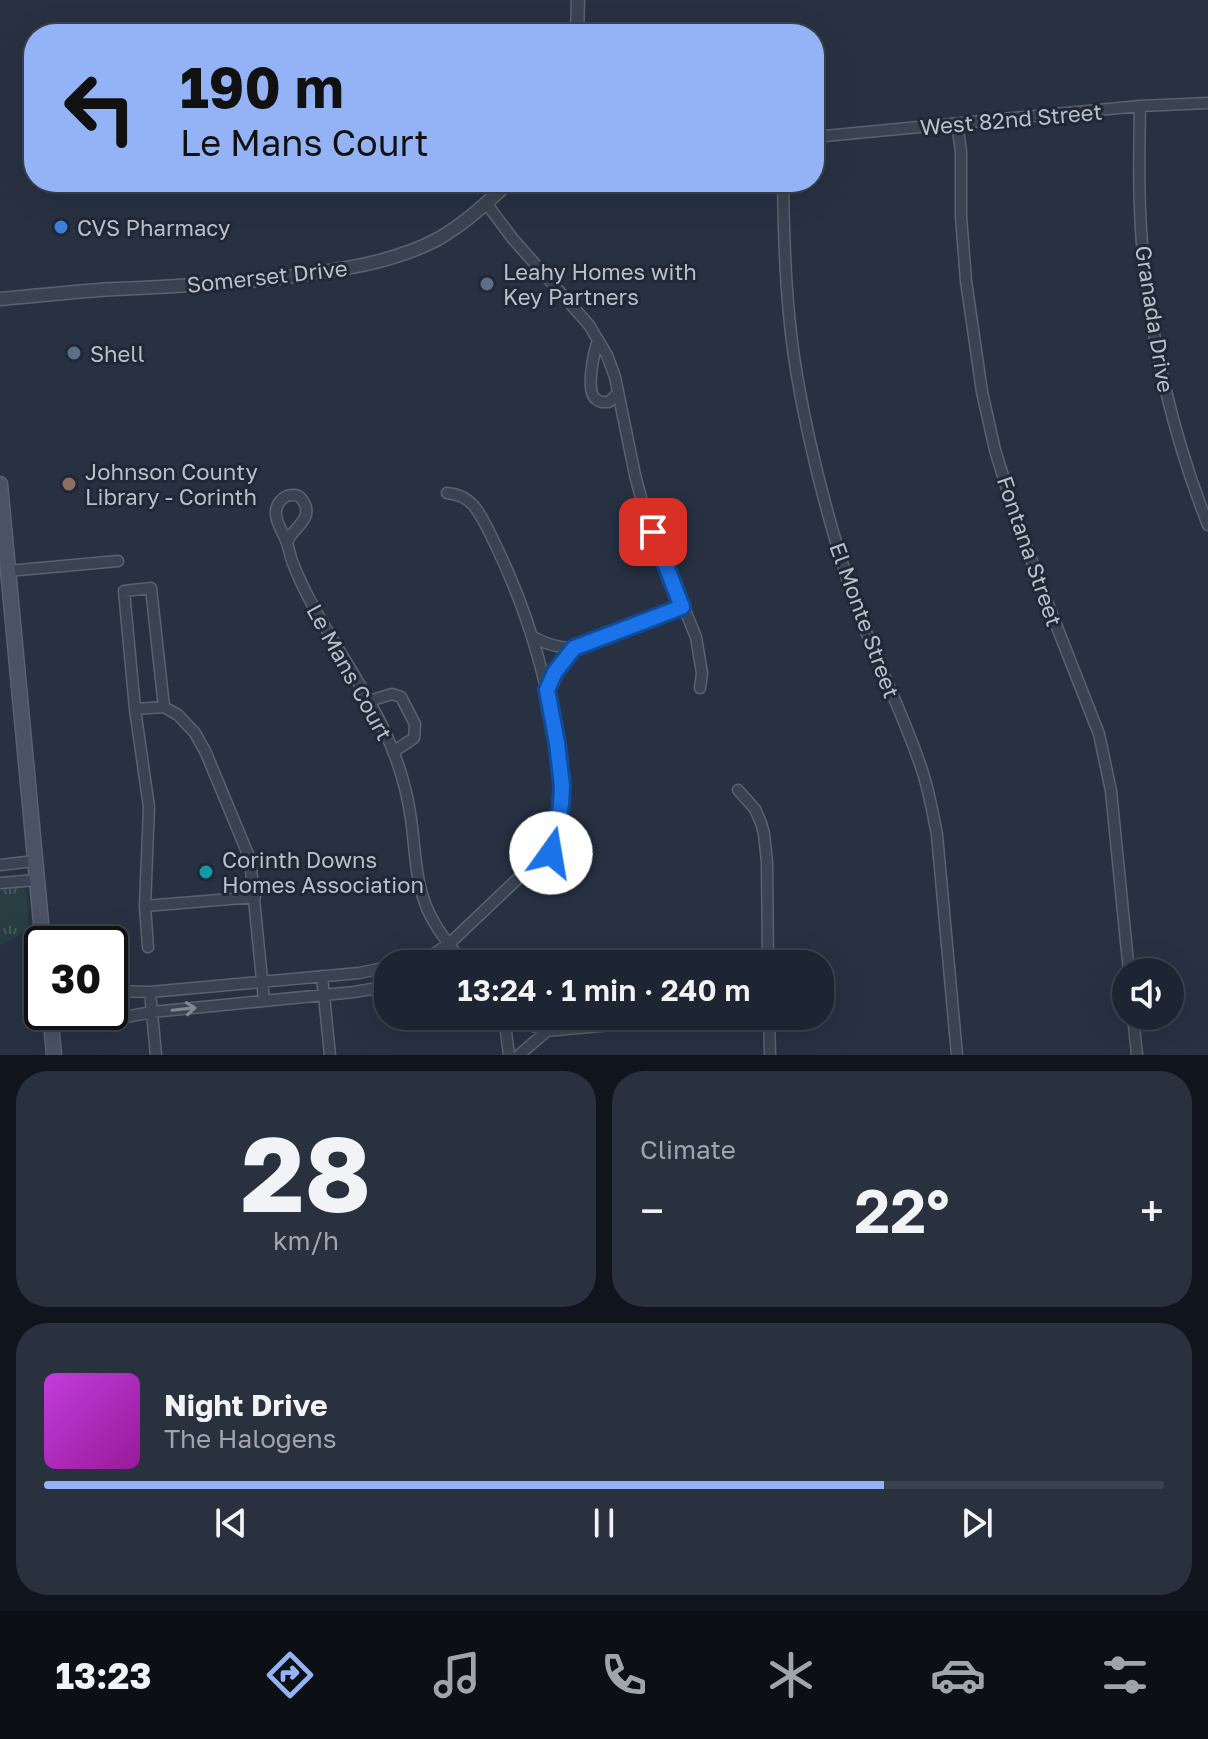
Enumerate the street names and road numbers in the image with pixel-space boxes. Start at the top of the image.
street label: West 82nd Street [919,98,1103,140]
street label: Granada Drive [1130,244,1180,394]
street label: Somerset Drive [185,254,349,298]
street label: Fontana Street [992,472,1068,630]
street label: El Monte Street [824,539,906,701]
street label: Le Mans Court [301,599,399,745]

